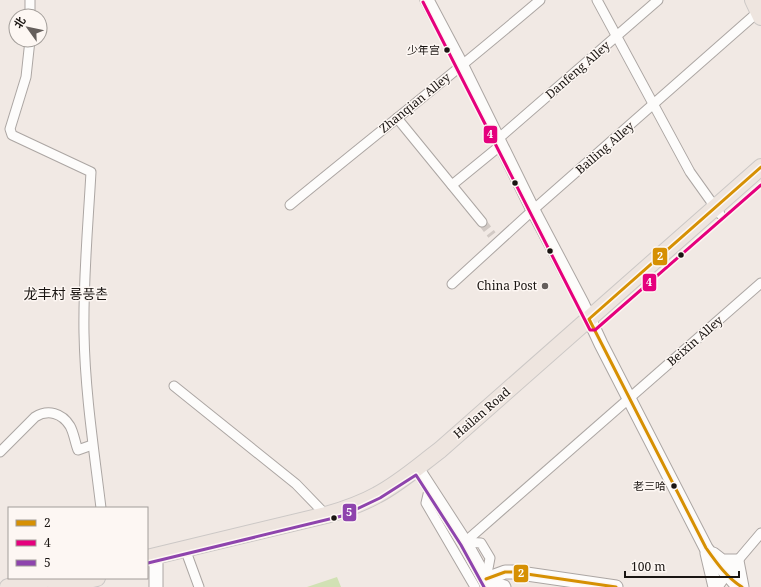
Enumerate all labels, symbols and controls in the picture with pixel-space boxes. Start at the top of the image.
north arrow [8,8,48,48]
text: 北 [10,14,28,31]
street label: Danfeng Alley [542,37,614,102]
place label: 少年宫 [407,42,440,57]
marker: 少年宫 [442,45,452,55]
street label: Zhanqian Alley [375,68,454,137]
street label: Bailing Alley [572,117,638,178]
line badge: 4 [483,125,498,144]
text: 4 [487,126,493,141]
unlabelled marker [510,178,520,188]
unlabelled marker [545,246,555,256]
line badge: 2 [652,247,668,266]
text: 2 [657,248,663,263]
unlabelled marker [676,250,686,260]
line badge: 4 [642,273,657,292]
text: 4 [646,274,652,289]
place label: China Post [477,277,537,294]
marker: China Post [540,281,550,291]
district label: 龙丰村 룡풍촌 [24,284,108,303]
street label: Beixin Alley [663,311,726,370]
street label: Hailan Road [450,383,514,442]
place label: 老三哈 [633,478,666,493]
marker: 老三哈 [669,481,679,491]
line badge: 5 [342,503,357,522]
text: 5 [346,504,352,519]
legend [8,507,148,579]
unlabelled marker [329,513,339,523]
text: 2 [44,514,51,531]
text: 4 [44,534,51,551]
scale bar [625,553,739,579]
text: 5 [44,554,51,571]
text: 100 m [631,558,666,575]
line badge: 2 [513,564,529,583]
text: 2 [518,565,524,580]

